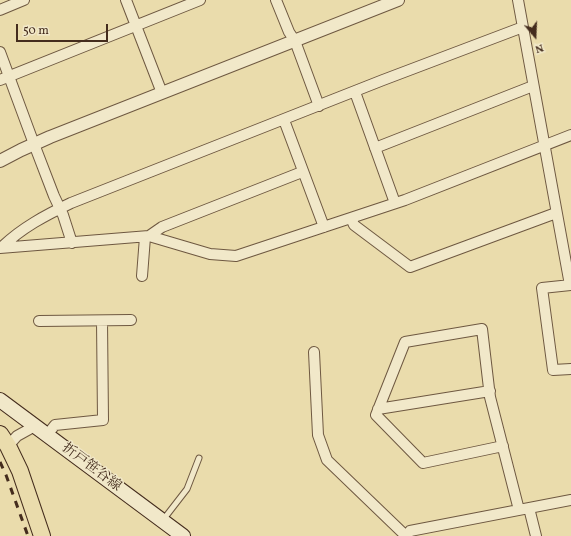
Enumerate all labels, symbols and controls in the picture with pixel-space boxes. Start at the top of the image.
scale bar [18,16,110,42]
north arrow [515,16,555,56]
text: 50 m [23,23,49,39]
text: N [533,39,545,56]
street label: 折戸笹谷線 [58,440,124,496]

